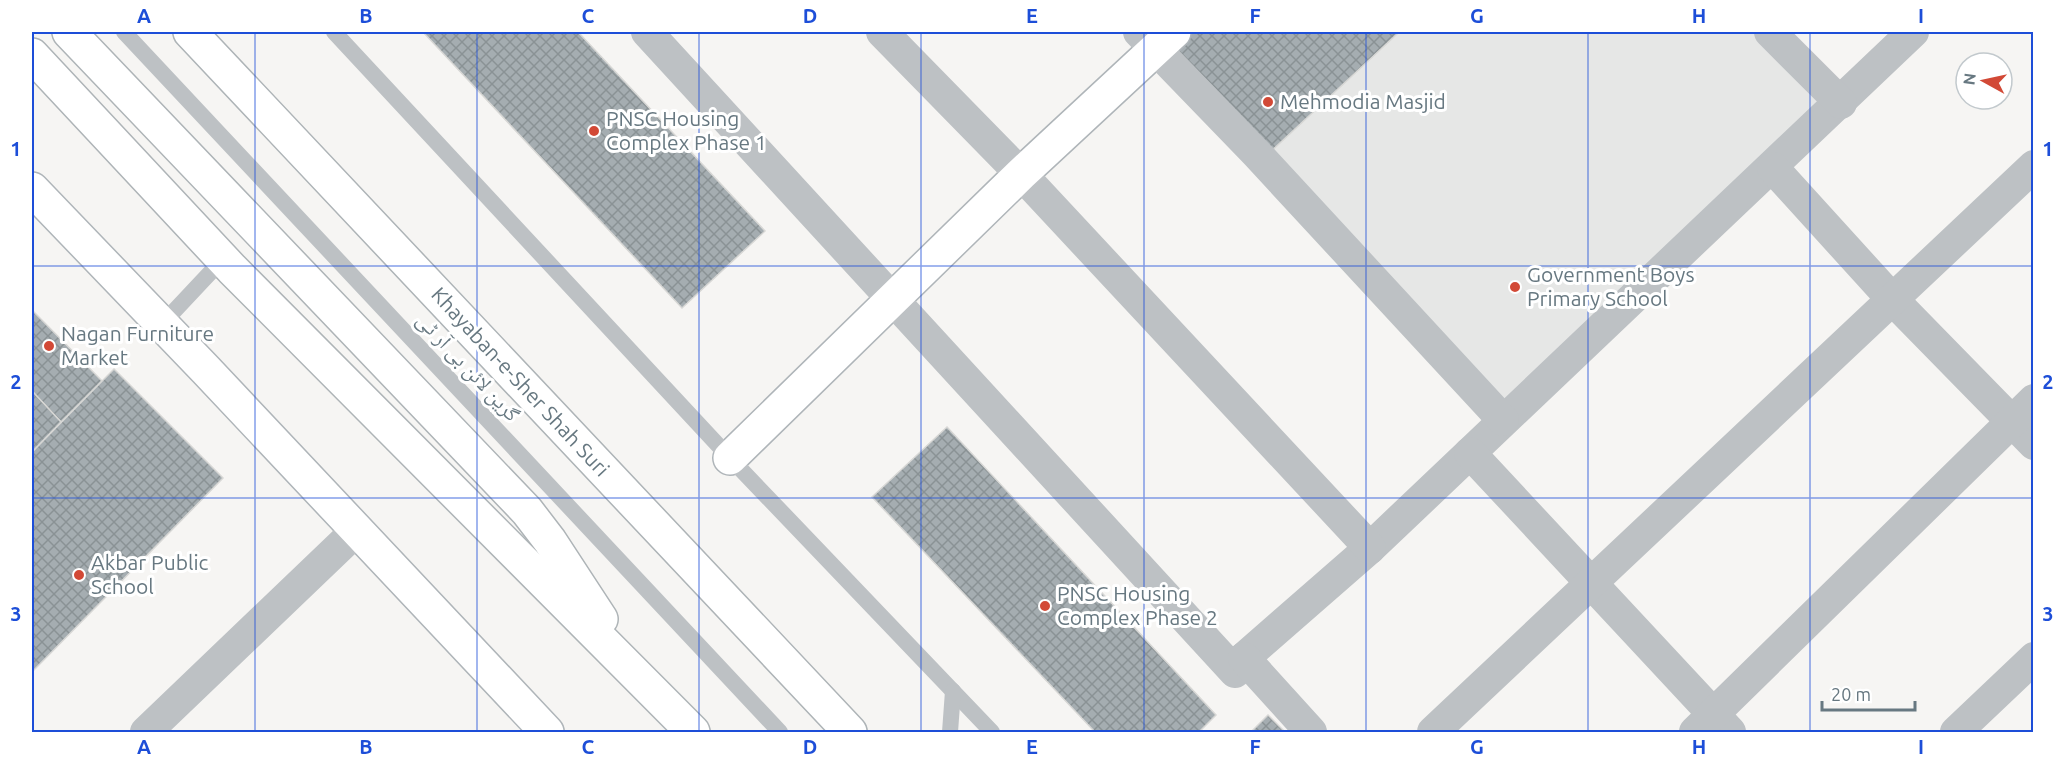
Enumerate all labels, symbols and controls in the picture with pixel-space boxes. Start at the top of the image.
text: A [137,4,151,27]
text: B [359,4,373,27]
text: C [582,4,595,27]
text: D [803,4,817,27]
text: E [1026,4,1038,27]
text: F [1249,4,1261,27]
text: G [1470,4,1484,27]
text: H [1692,4,1706,27]
text: I [1918,4,1924,27]
north arrow [1954,51,2014,111]
text: N [1959,72,1979,86]
place label: Mehmodia Masjid [1280,89,1446,113]
marker: Mehmodia Masjid [1261,95,1275,109]
place label: PNSC Housing Complex Phase 1 [606,106,767,154]
marker: PNSC Housing Complex Phase 1 [587,124,601,138]
text: 1 [10,137,22,160]
text: 1 [2042,137,2054,160]
place label: Government Boys Primary School [1527,262,1695,310]
marker: Government Boys Primary School [1508,280,1522,294]
street label: Khayaban-e-Sher Shah Suri [427,282,615,481]
street label: گرین لائن بی آر ٹی [411,307,525,427]
place label: Nagan Furniture Market [61,321,214,369]
marker: Nagan Furniture Market [42,339,56,353]
text: 2 [10,370,22,393]
text: 2 [2042,370,2054,393]
place label: Akbar Public School [91,550,209,598]
marker: Akbar Public School [72,568,86,582]
place label: PNSC Housing Complex Phase 2 [1057,581,1218,629]
marker: PNSC Housing Complex Phase 2 [1038,599,1052,613]
text: 3 [10,602,22,625]
text: 3 [2042,602,2054,625]
scale bar [1822,674,1915,712]
text: 20 m [1831,684,1871,704]
text: A [137,735,151,758]
text: B [359,735,373,758]
text: C [582,735,595,758]
text: D [803,735,817,758]
text: E [1026,735,1038,758]
text: F [1249,735,1261,758]
text: G [1470,735,1484,758]
text: H [1692,735,1706,758]
text: I [1918,735,1924,758]

